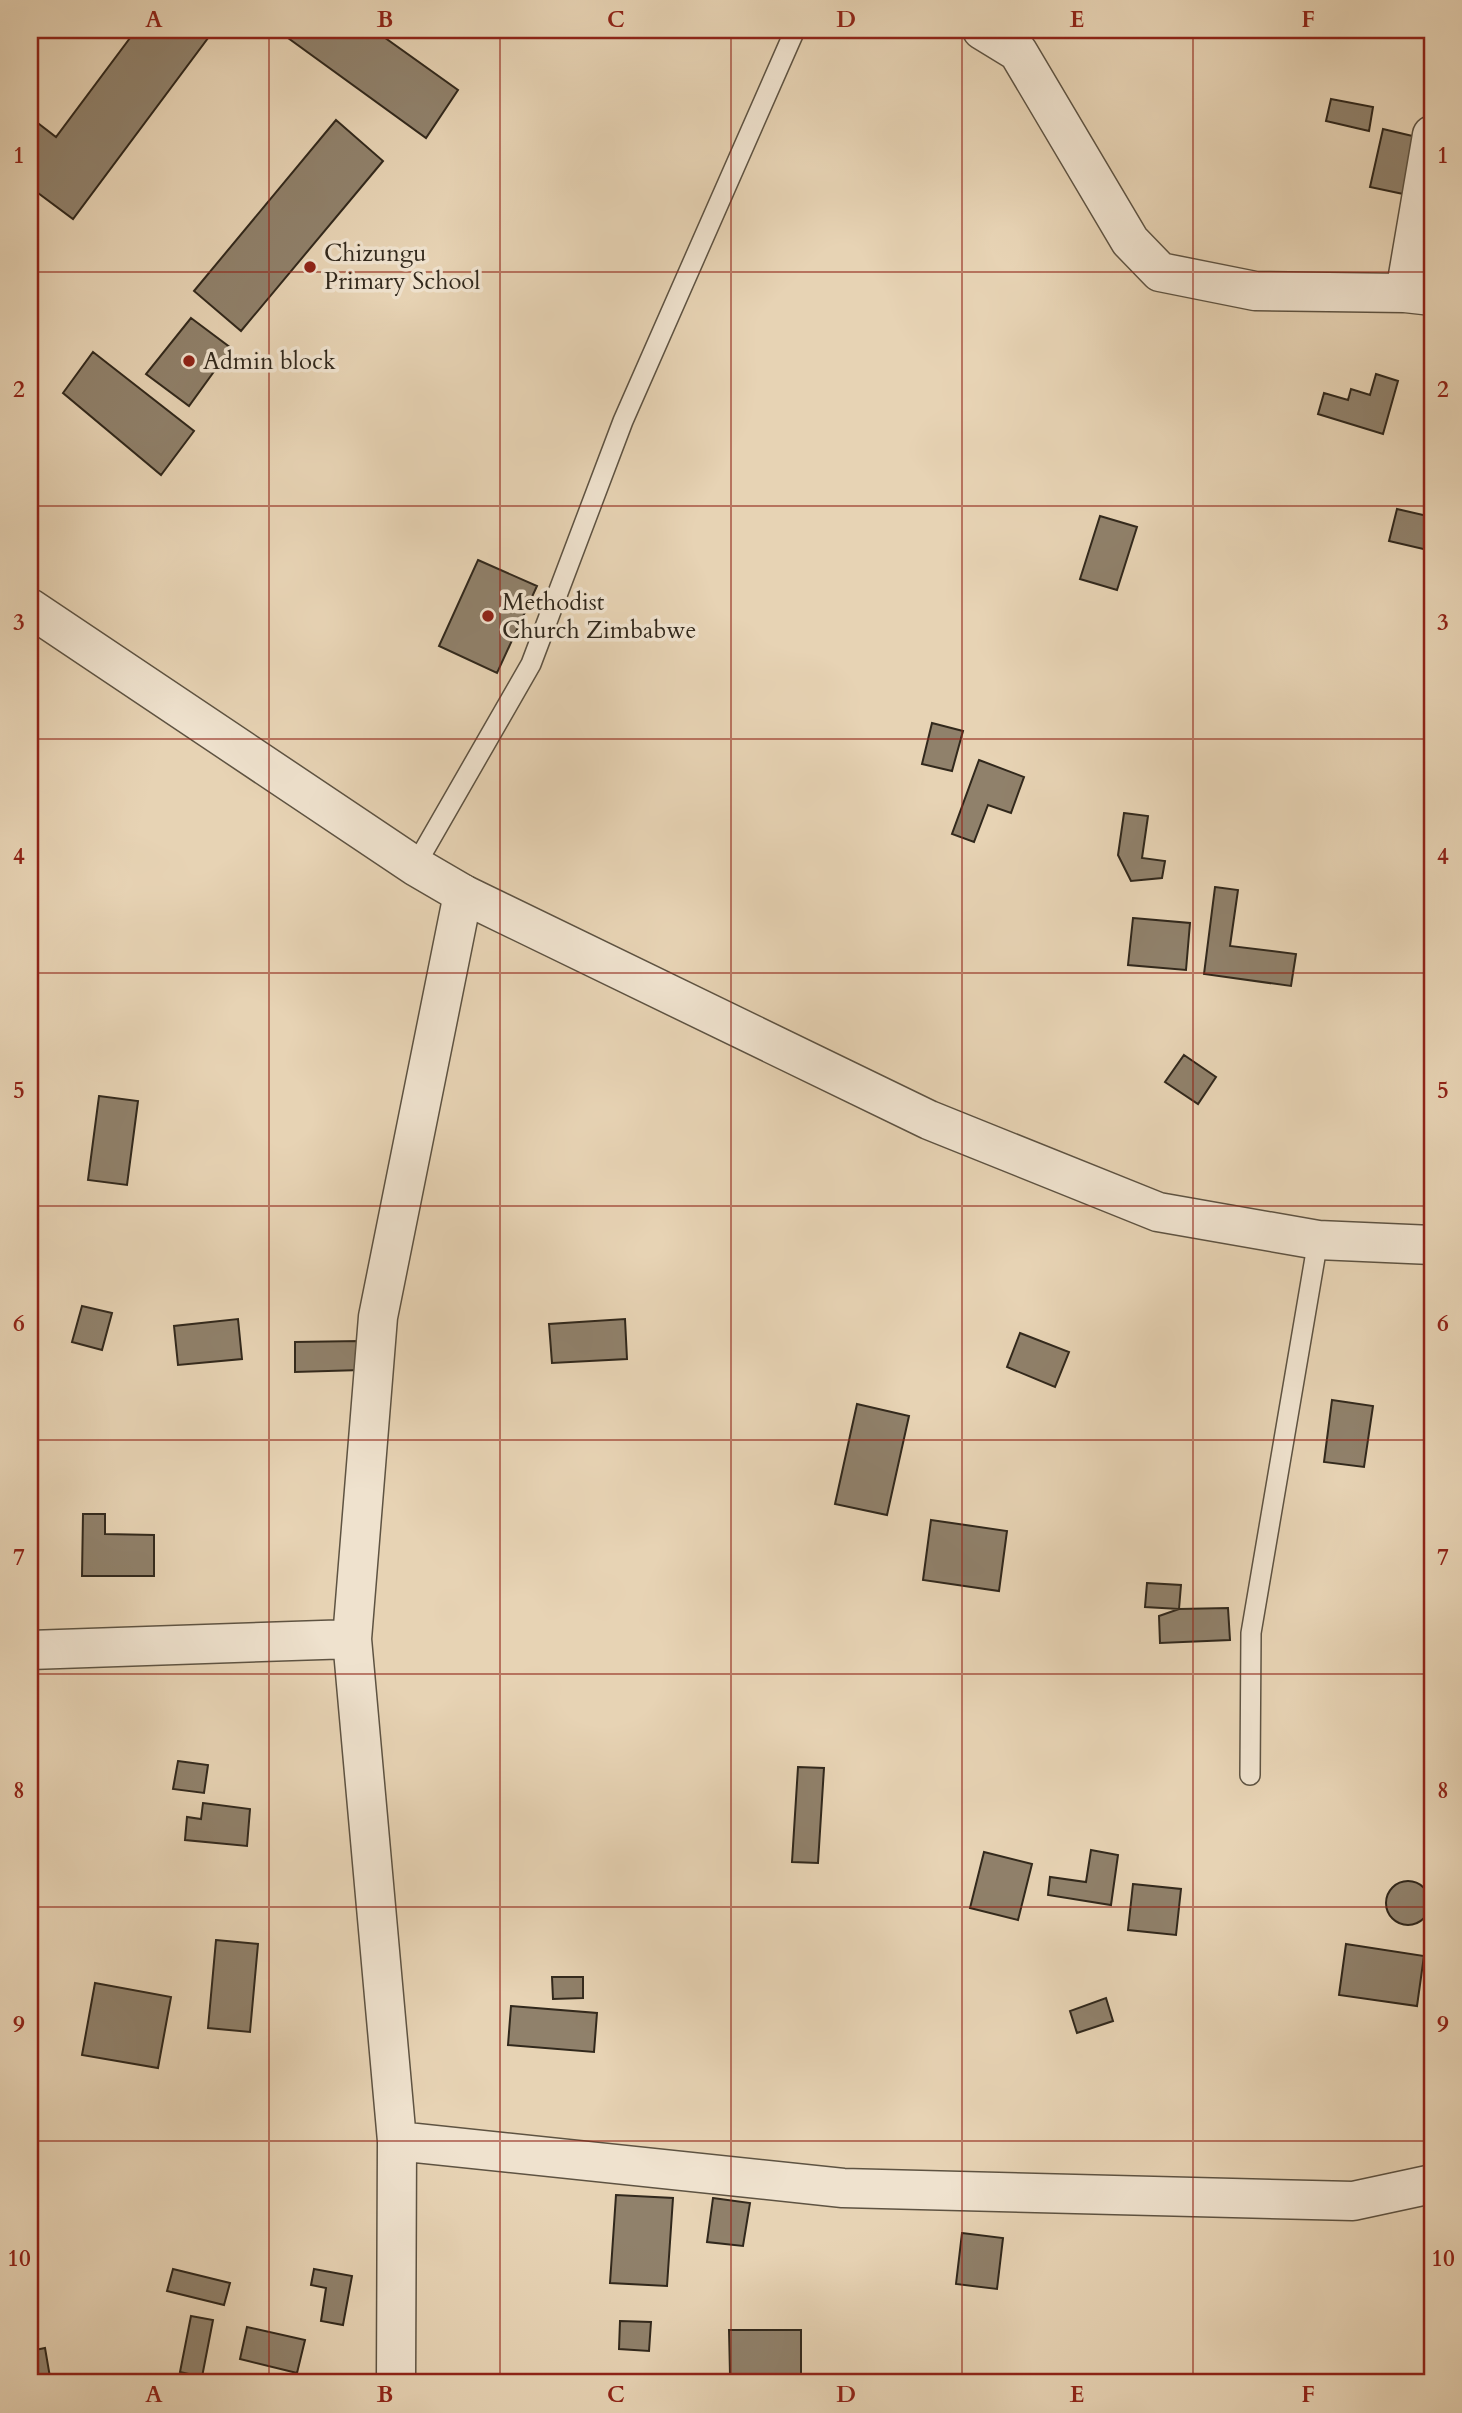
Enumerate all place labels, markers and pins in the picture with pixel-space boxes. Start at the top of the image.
place label: Chizungu Primary School [324,237,480,298]
marker: Chizungu Primary School [302,259,318,275]
place label: Admin block [203,345,336,378]
marker: Admin block [181,353,197,369]
place label: Methodist Church Zimbabwe [502,586,696,647]
marker: Methodist Church Zimbabwe [480,608,496,624]

